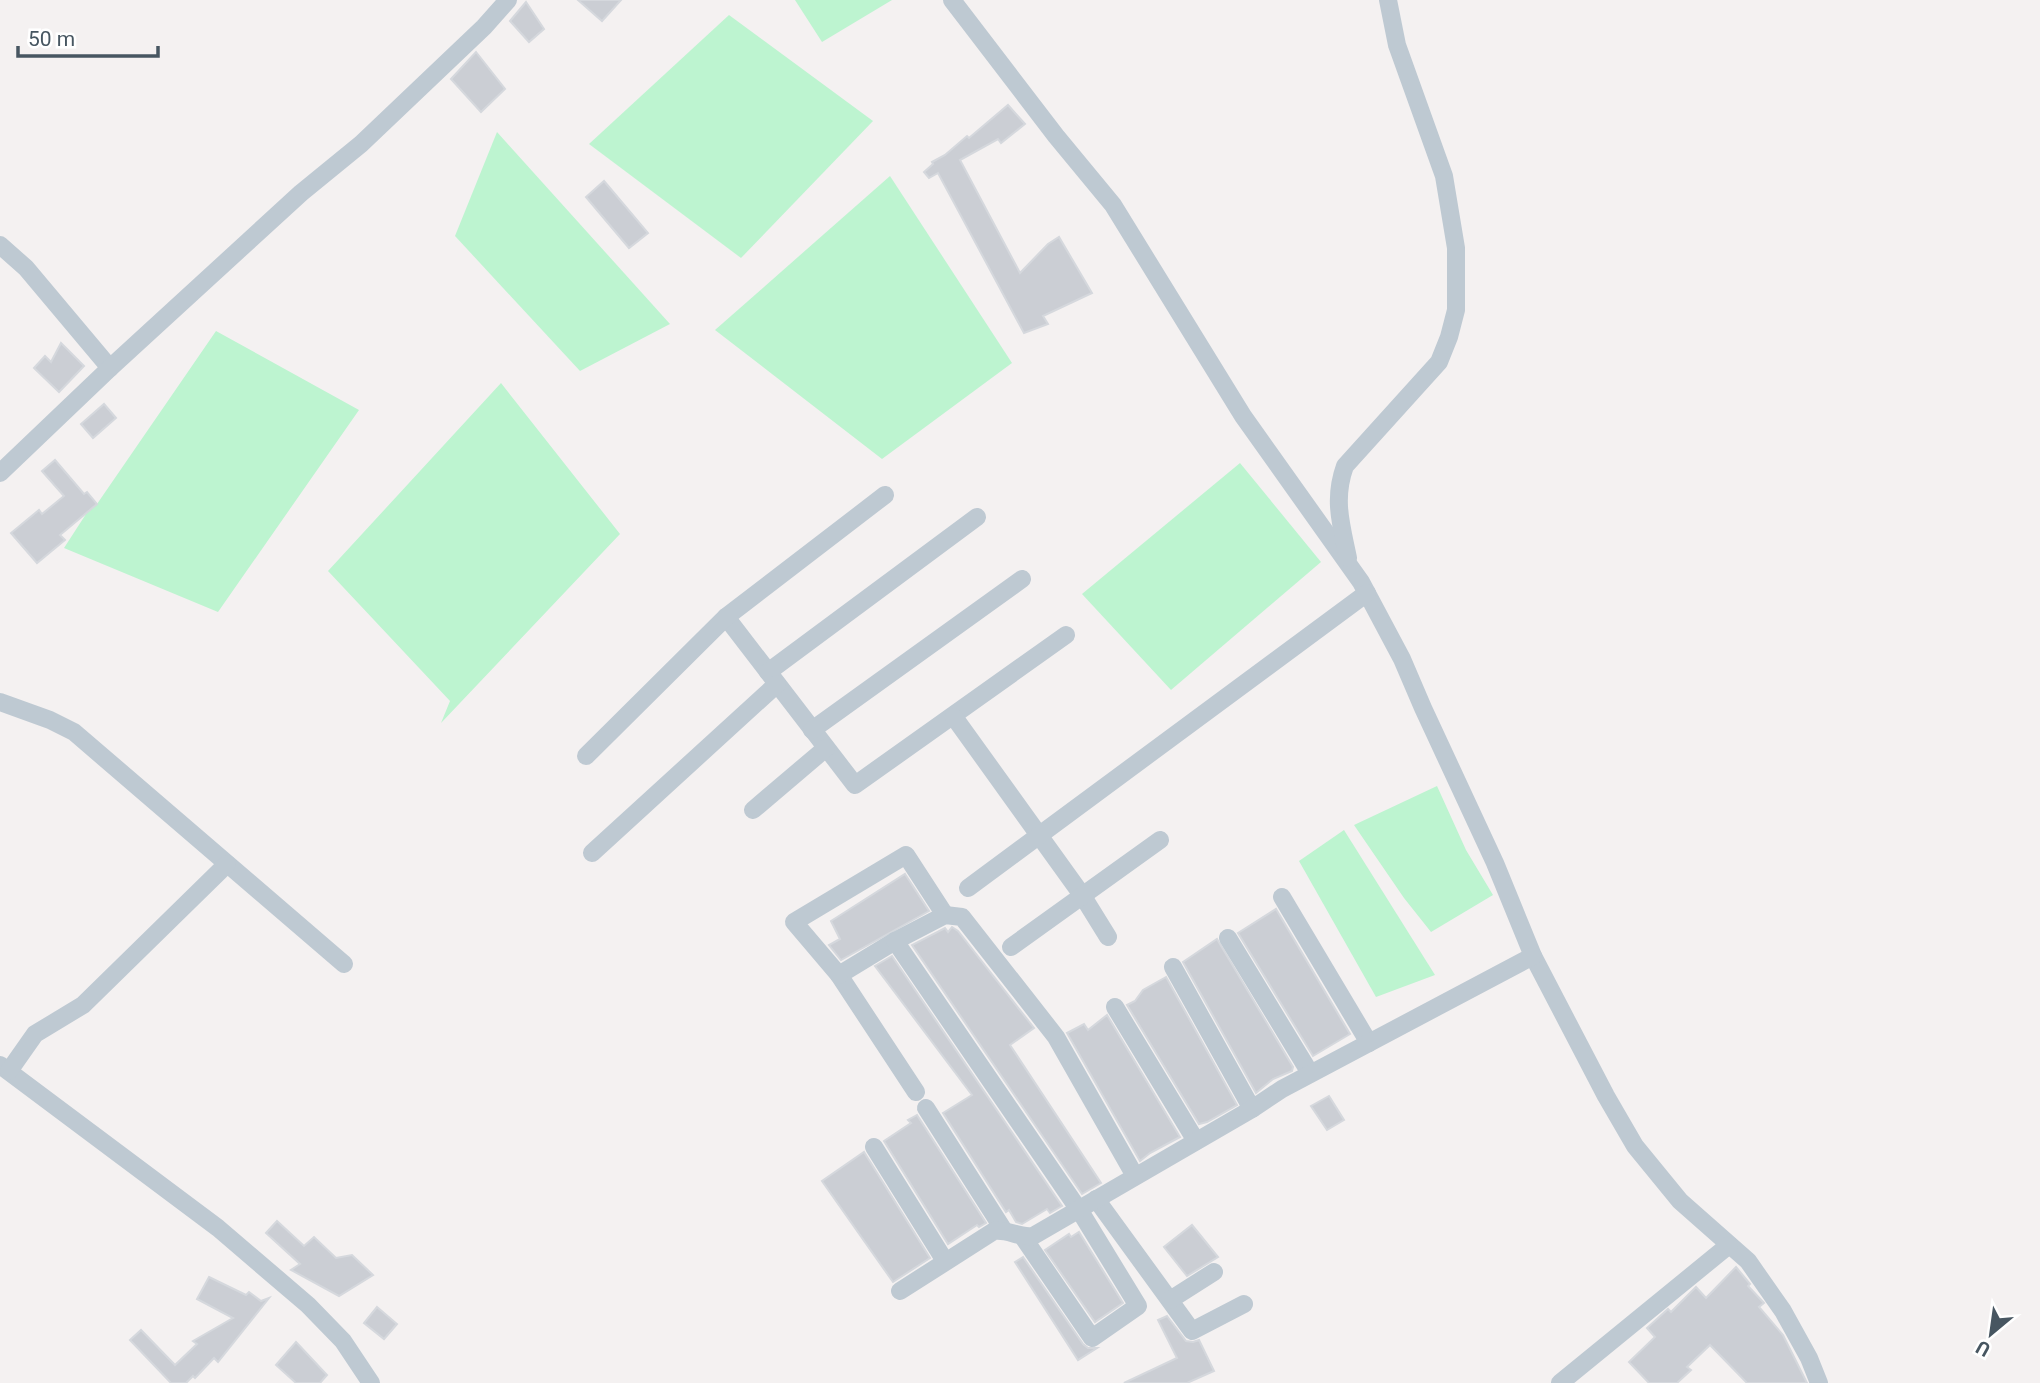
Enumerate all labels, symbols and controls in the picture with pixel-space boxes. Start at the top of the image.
scale bar [18,14,158,58]
text: 50 m [28,27,75,51]
north arrow [1956,1299,2026,1369]
text: U [1972,1335,1994,1362]

